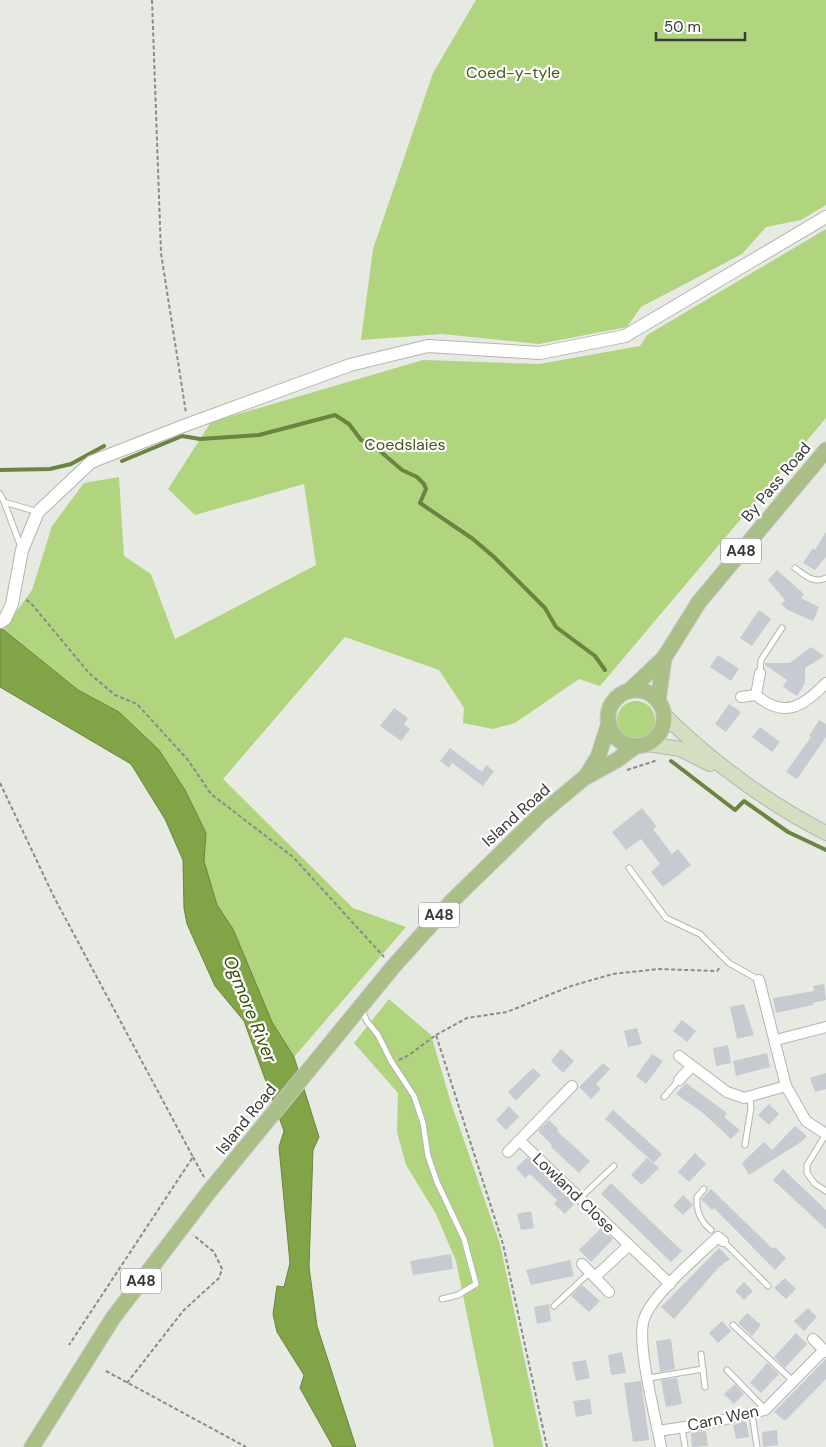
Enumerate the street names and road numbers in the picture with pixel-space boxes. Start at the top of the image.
street label: By Pass Road [736,438,816,526]
road number: A48 [721,538,761,564]
street label: Island Road [477,779,555,851]
road number: A48 [419,902,459,928]
street label: Island Road [211,1079,281,1159]
street label: Lowland Close [528,1148,620,1238]
road number: A48 [121,1268,161,1294]
street label: Carn Wen [685,1400,761,1436]

